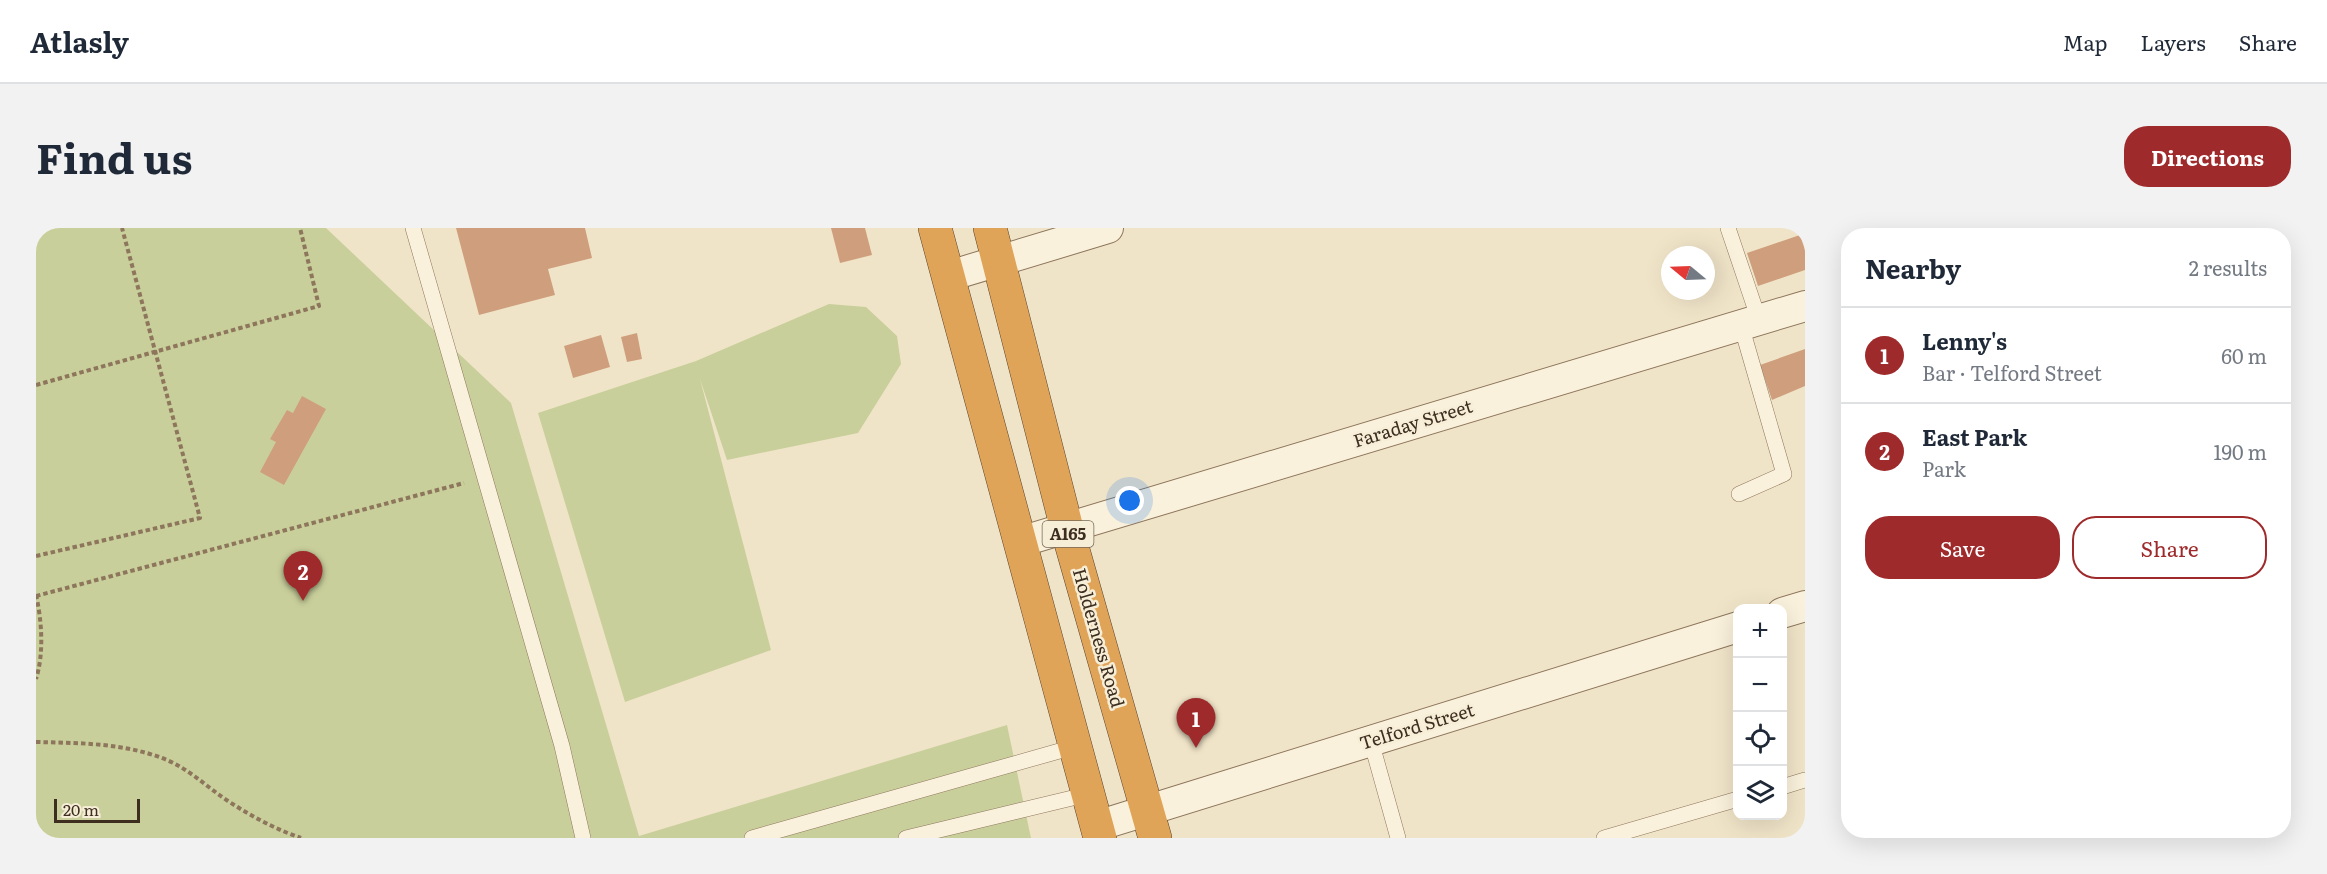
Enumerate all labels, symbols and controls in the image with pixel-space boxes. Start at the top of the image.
text: Atlasly [30,20,129,62]
text: Map [2063,26,2108,57]
text: Layers [2141,26,2206,57]
text: Share [2239,26,2297,57]
text: Find us [36,125,193,187]
button: Directions [2124,126,2291,187]
north arrow [1661,246,1715,300]
text: Nearby [1865,248,1961,287]
text: 2 results [2189,252,2267,282]
text: Lenny's [1922,324,2007,357]
text: 1 [1880,340,1889,370]
text: 60 m [2221,340,2267,370]
text: Bar · Telford Street [1922,357,2102,387]
street label: Faraday Street [1350,391,1476,453]
text: East Park [1922,420,2027,453]
text: 2 [1879,436,1890,466]
text: 190 m [2213,436,2267,466]
text: Park [1922,453,1966,483]
your location [1115,486,1144,515]
button: Save [1865,516,2060,579]
button: Share [2072,516,2267,579]
road number: A165 [1042,521,1094,547]
pin: 2 [284,552,322,601]
street label: Holderness Road [1067,565,1132,711]
map controls [1733,604,1787,820]
button: + [1733,604,1787,658]
button: − [1733,658,1787,712]
street label: Telford Street [1356,695,1478,756]
pin: 1 [1176,698,1216,748]
button: locate [1733,712,1787,766]
button: layers [1733,766,1787,820]
scale bar [54,796,140,824]
text: 20 m [63,797,99,821]

